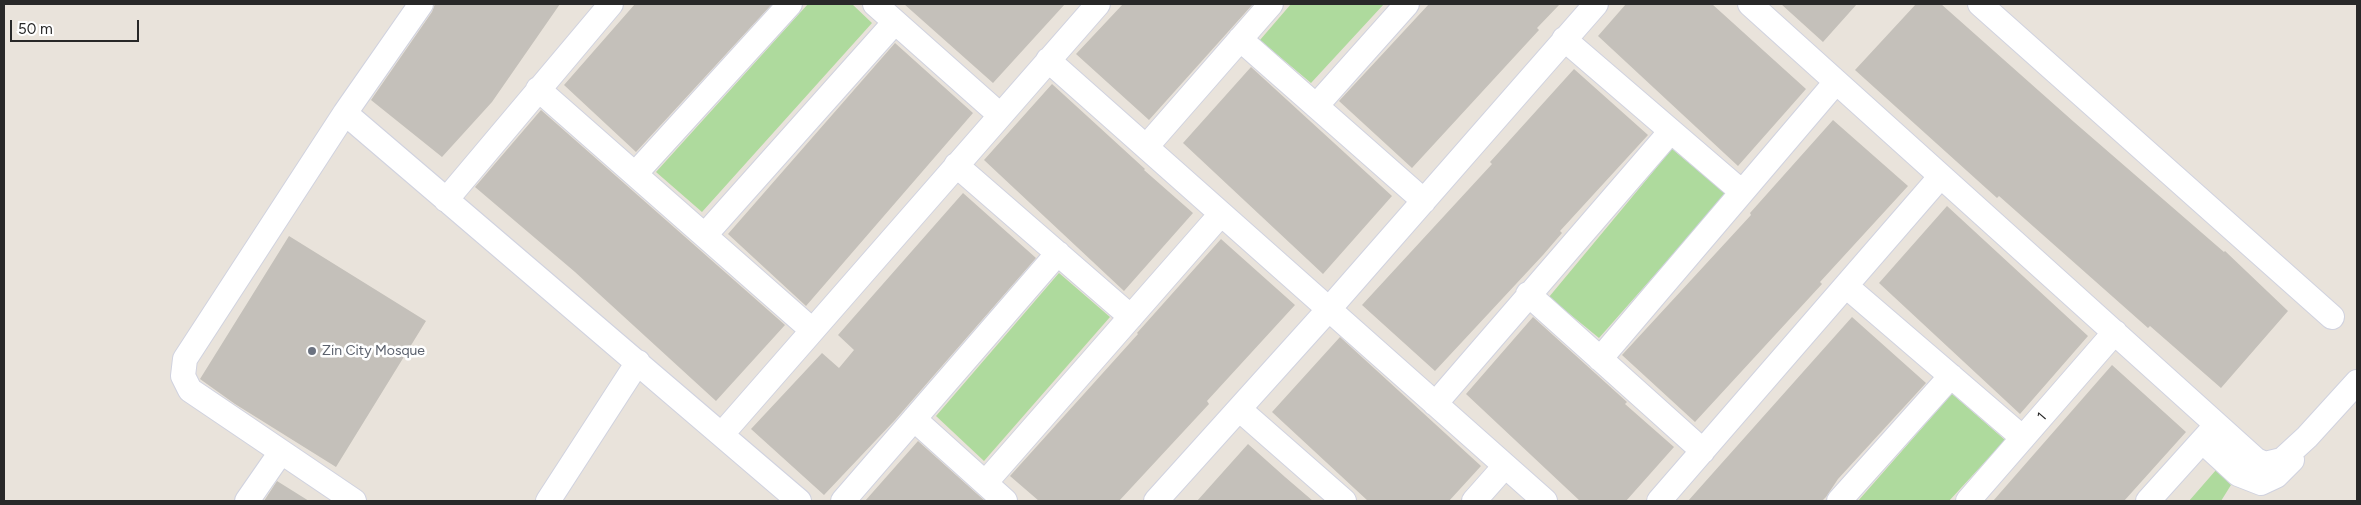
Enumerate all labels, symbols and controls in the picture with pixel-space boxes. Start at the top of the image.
scale bar [12,10,141,42]
text: 50 m [18,20,53,38]
place label: Zin City Mosque [322,343,425,359]
marker: Zin City Mosque [306,345,318,357]
street label: 1 [2034,409,2050,425]

